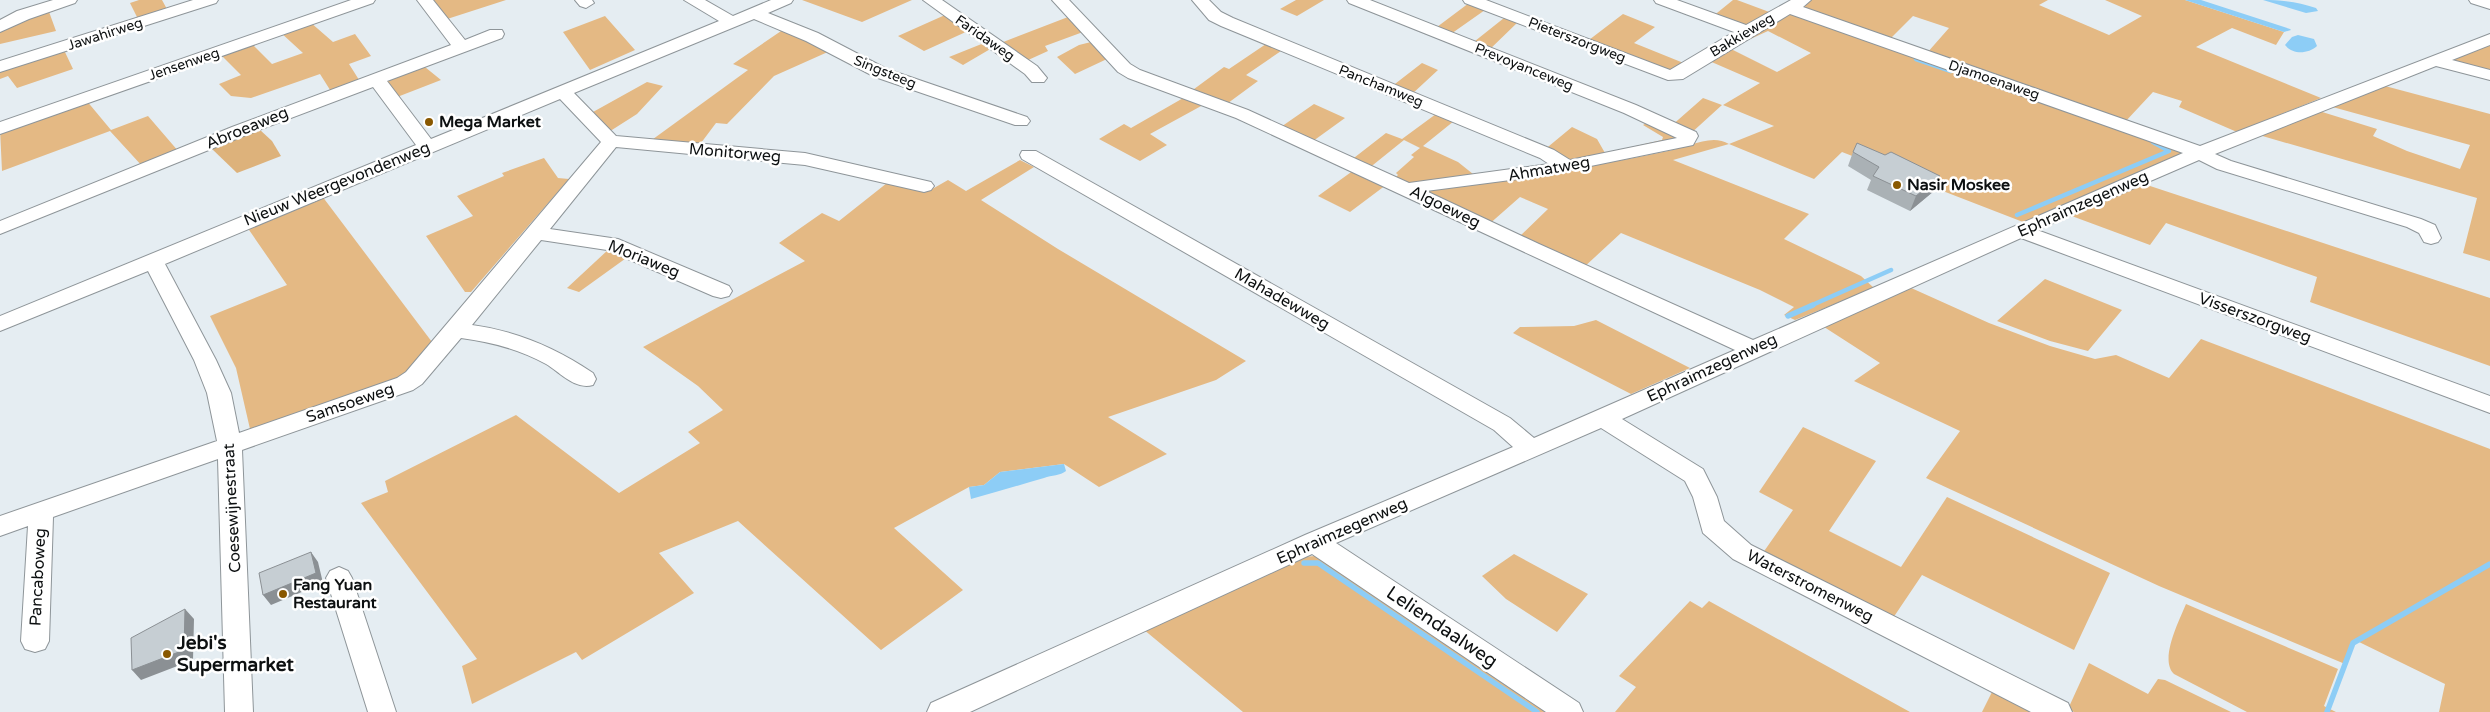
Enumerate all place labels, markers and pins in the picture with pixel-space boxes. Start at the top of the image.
place label: Mega Market [439,112,542,132]
marker: Mega Market [423,116,435,128]
place label: Nasir Moskee [1907,175,2010,195]
marker: Nasir Moskee [1891,179,1903,191]
place label: Fang Yuan Restaurant [293,575,378,613]
marker: Fang Yuan Restaurant [277,588,289,600]
place label: Jebi's Supermarket [176,632,294,677]
marker: Jebi's Supermarket [161,648,173,660]

